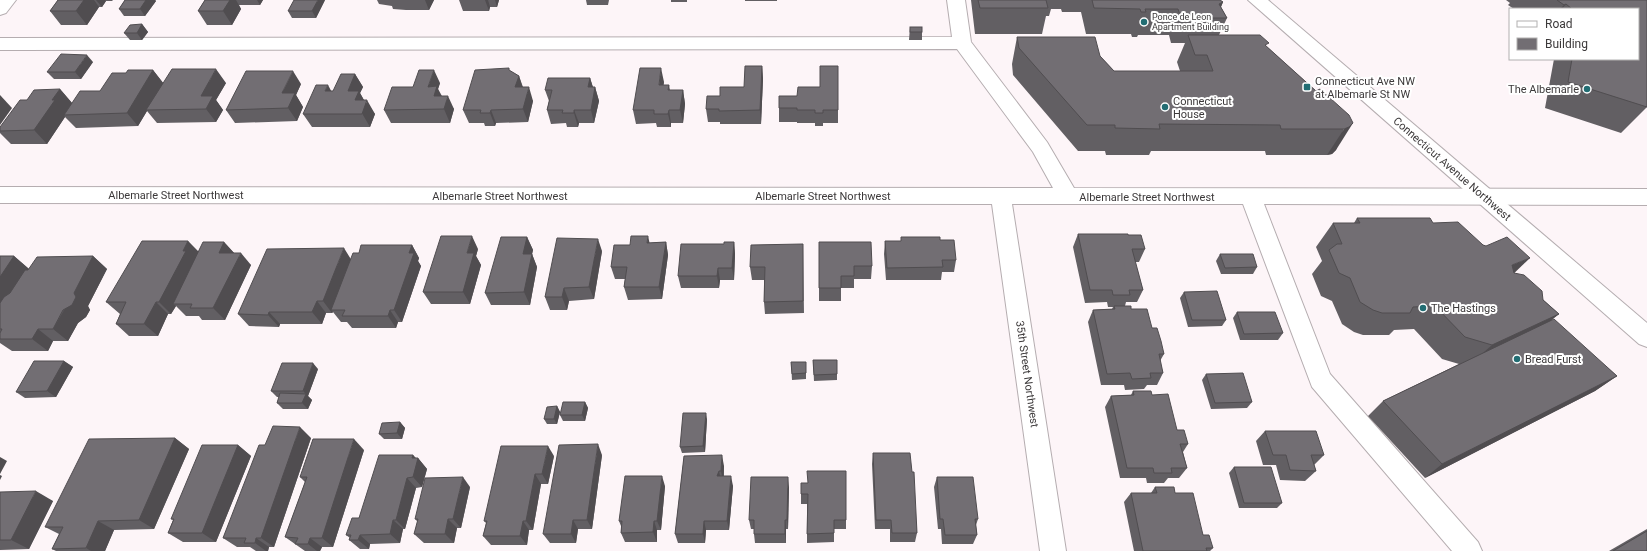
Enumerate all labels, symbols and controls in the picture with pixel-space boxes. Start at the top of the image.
legend [1509,8,1639,60]
place label: Ponce de Leon Apartment Building [1152,12,1229,32]
marker: Ponce de Leon Apartment Building [1139,17,1149,27]
text: Road [1545,17,1573,31]
text: Building [1545,37,1588,51]
place label: Connecticut Ave NW at Albemarle St NW [1315,75,1415,101]
marker: Connecticut Ave NW at Albemarle St NW [1302,82,1312,92]
place label: The Albemarle [1508,83,1579,96]
marker: The Albemarle [1582,84,1592,94]
place label: Connecticut House [1173,95,1232,121]
marker: Connecticut House [1160,102,1170,112]
street label: Connecticut Avenue Northwest [1391,114,1514,224]
street label: Albemarle Street Northwest [108,189,244,202]
street label: Albemarle Street Northwest [432,190,568,203]
street label: Albemarle Street Northwest [755,190,891,203]
street label: Albemarle Street Northwest [1079,191,1215,204]
place label: The Hastings [1431,302,1496,315]
marker: The Hastings [1418,303,1428,313]
street label: 35th Street Northwest [1013,320,1041,429]
place label: Bread Furst [1525,353,1582,366]
marker: Bread Furst [1512,354,1522,364]

